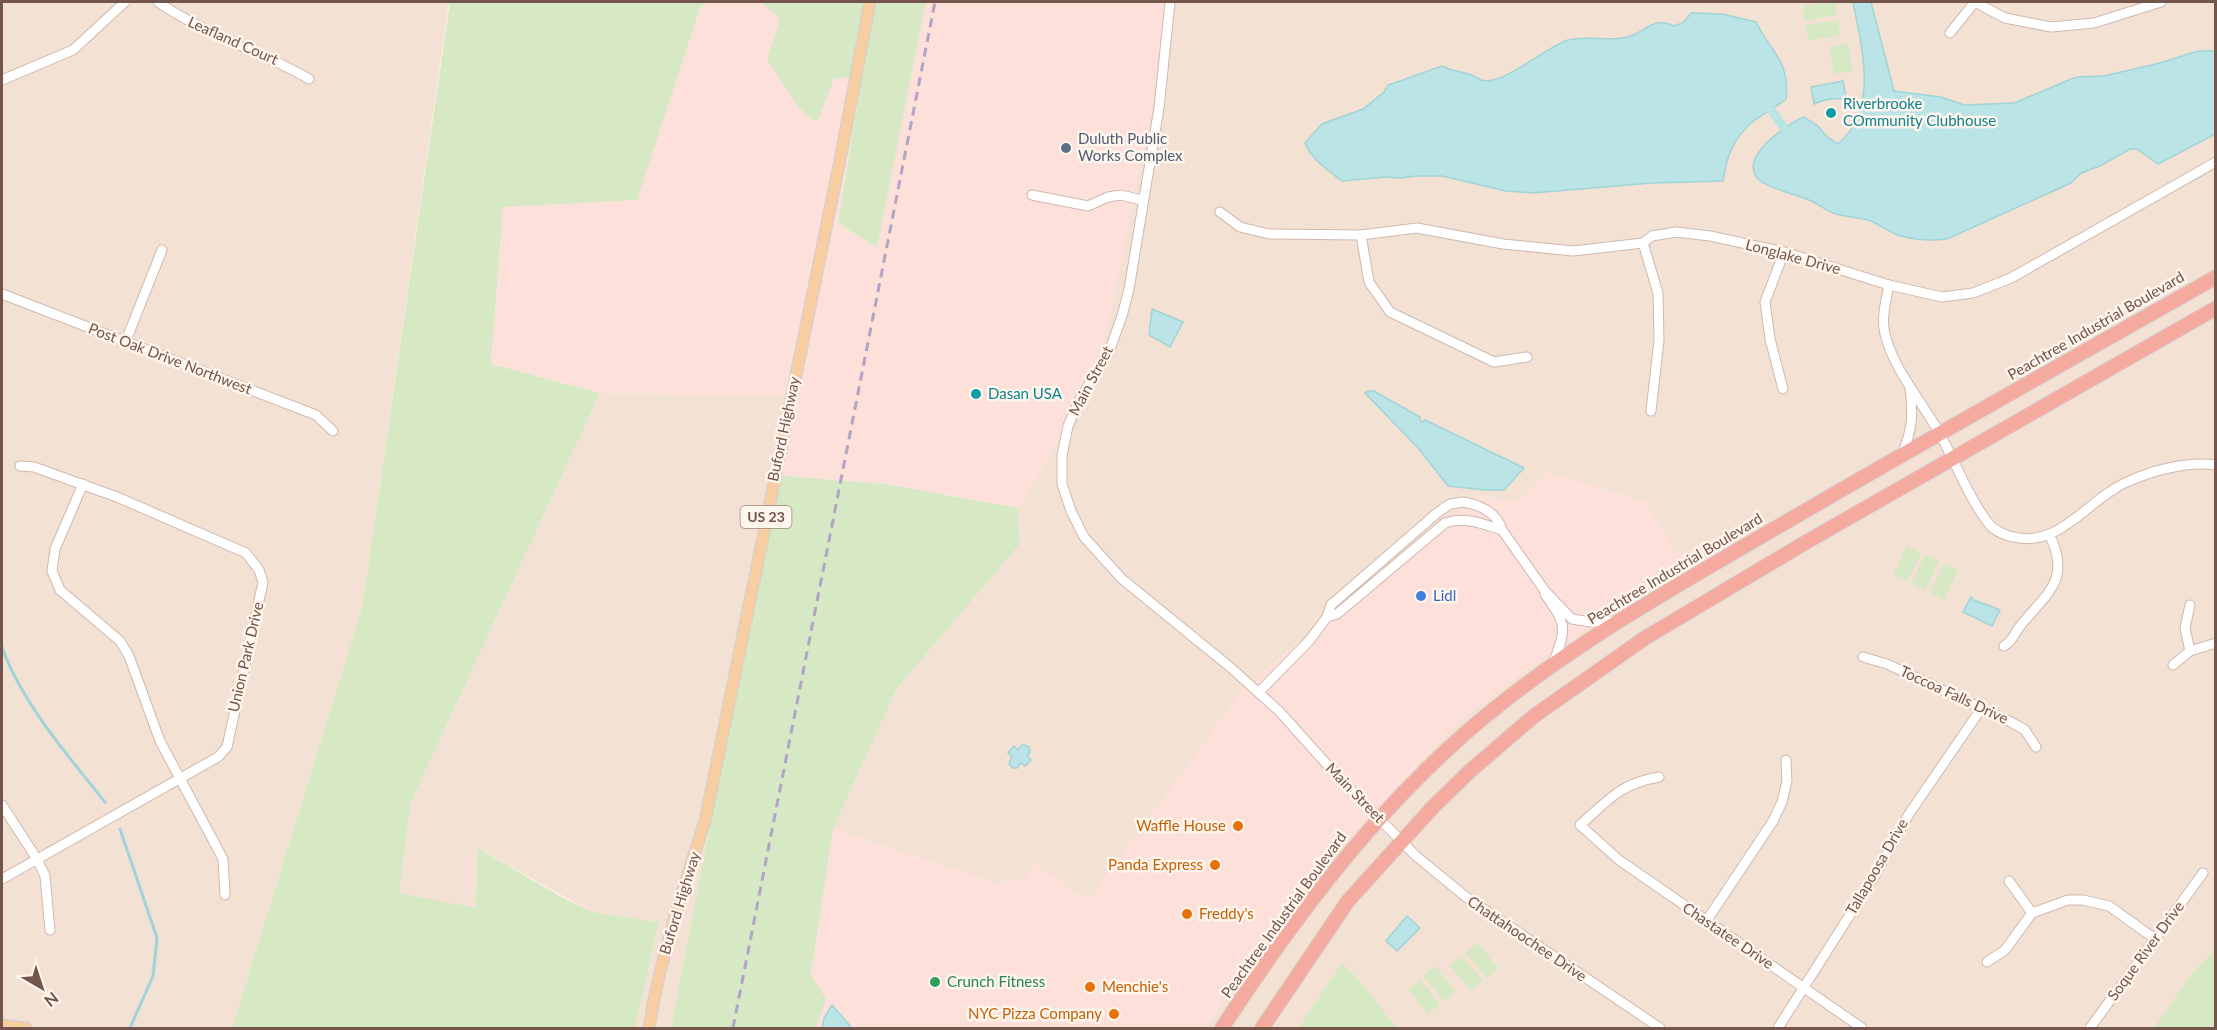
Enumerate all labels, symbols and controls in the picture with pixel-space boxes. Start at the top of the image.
street label: Leafland Court [185,12,282,68]
place label: Riverbrooke COmmunity Clubhouse [1843,94,1996,129]
marker: Riverbrooke COmmunity Clubhouse [1824,106,1838,120]
place label: Duluth Public Works Complex [1078,129,1183,164]
marker: Duluth Public Works Complex [1059,141,1073,155]
street label: Longlake Drive [1744,235,1843,277]
street label: Peachtree Industrial Boulevard [2004,267,2187,383]
street label: Post Oak Drive Northwest [86,319,255,398]
street label: Main Street [1064,342,1116,419]
street label: Buford Highway [763,375,803,483]
place label: Dasan USA [988,384,1063,402]
marker: Dasan USA [969,387,983,401]
road number: US 23 [740,506,792,528]
street label: Peachtree Industrial Boulevard [1584,509,1765,628]
place label: Lidl [1433,586,1456,604]
marker: Lidl [1414,589,1428,603]
street label: Union Park Drive [224,600,266,714]
street label: Toccoa Falls Drive [1897,661,2012,727]
street label: Main Street [1323,759,1389,827]
street label: Tallapoosa Drive [1841,815,1911,918]
place label: Waffle House [1136,816,1226,834]
marker: Waffle House [1231,819,1245,833]
street label: Peachtree Industrial Boulevard [1217,828,1350,1001]
street label: Buford Highway [655,849,703,956]
place label: Panda Express [1108,855,1203,873]
marker: Panda Express [1208,858,1222,872]
street label: Chattahoochee Drive [1465,892,1591,985]
street label: Soque River Drive [2103,897,2187,1004]
street label: Chastatee Drive [1680,898,1778,972]
place label: Freddy's [1199,904,1254,922]
marker: Freddy's [1180,907,1194,921]
north arrow [12,958,72,1018]
place label: Crunch Fitness [947,972,1045,990]
marker: Crunch Fitness [928,975,942,989]
place label: Menchie's [1102,977,1168,995]
marker: Menchie's [1083,980,1097,994]
text: N [41,989,63,1011]
place label: NYC Pizza Company [968,1004,1102,1022]
marker: NYC Pizza Company [1107,1007,1121,1021]

